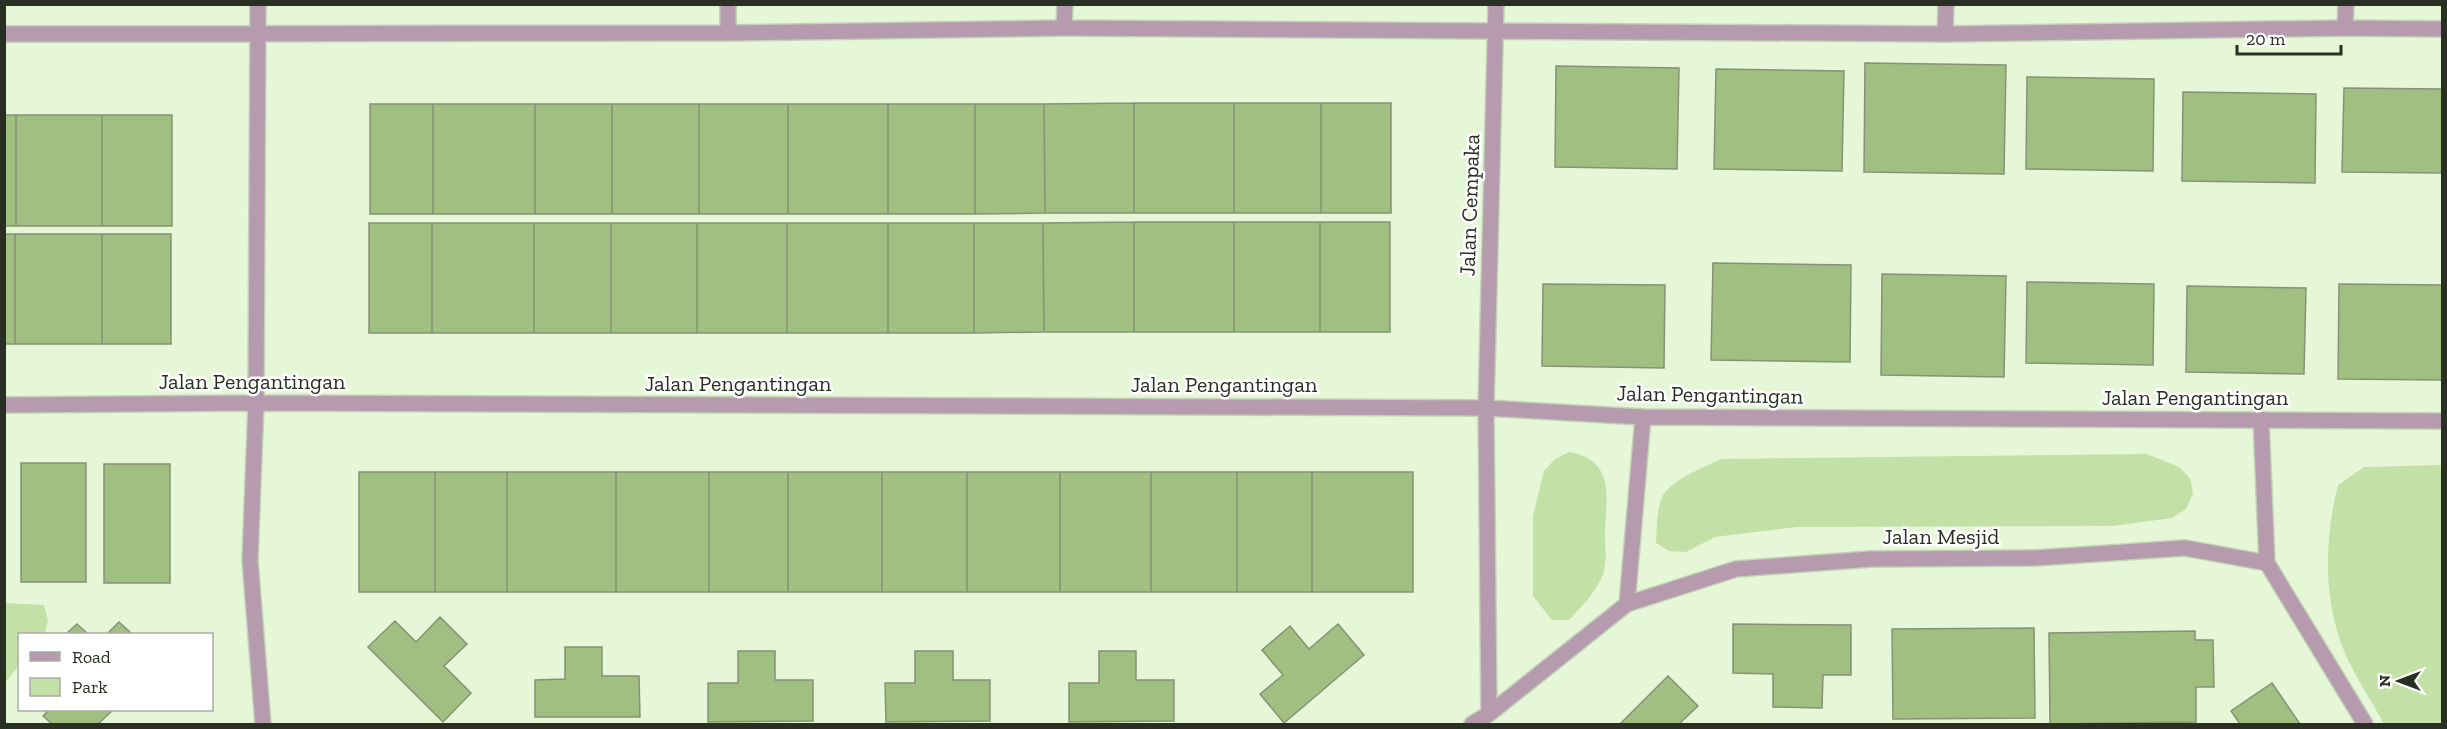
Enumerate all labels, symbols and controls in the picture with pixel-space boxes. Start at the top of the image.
scale bar [2237,18,2340,56]
text: 20 m [2246,28,2286,50]
street label: Jalan Cempaka [1454,133,1485,277]
street label: Jalan Pengantingan [159,368,346,395]
street label: Jalan Pengantingan [645,370,832,397]
street label: Jalan Pengantingan [1131,371,1318,398]
street label: Jalan Pengantingan [1616,379,1804,410]
street label: Jalan Pengantingan [2102,384,2289,411]
street label: Jalan Mesjid [1883,523,1999,550]
legend [18,633,213,711]
text: Road [72,646,111,668]
north arrow [2369,651,2429,711]
text: N [2375,675,2394,687]
text: Park [72,676,108,698]

